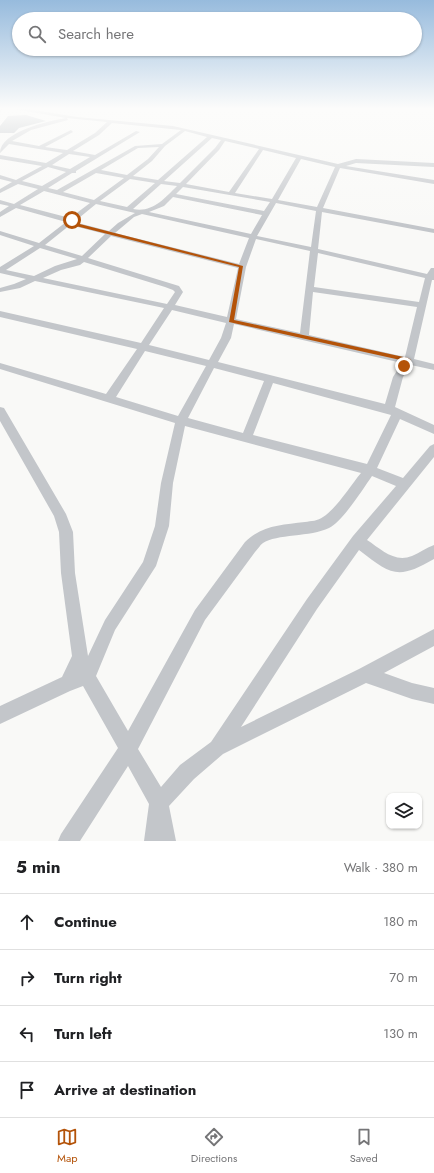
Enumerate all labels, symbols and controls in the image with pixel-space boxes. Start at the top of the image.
search box [12,12,422,56]
icon: search [26,23,48,45]
text: Search here [58,23,134,45]
route start [63,211,81,229]
route end [395,357,413,375]
map controls [386,793,422,829]
button: layers [386,793,422,829]
text: 5 min [16,855,60,879]
text: Walk · 380 m [344,858,418,877]
icon: ahead [16,911,38,933]
text: Continue [54,911,117,933]
text: 180 m [383,912,418,931]
icon: right [16,967,38,989]
text: Turn right [54,967,122,989]
text: 70 m [389,968,418,987]
icon: left [16,1023,38,1045]
text: Turn left [54,1023,112,1045]
text: 130 m [383,1024,418,1043]
icon: arrive [16,1079,38,1101]
text: Arrive at destination [54,1079,196,1101]
tab: Map [56,1126,78,1166]
tab: Directions [191,1126,237,1166]
tab: Saved [350,1126,378,1166]

